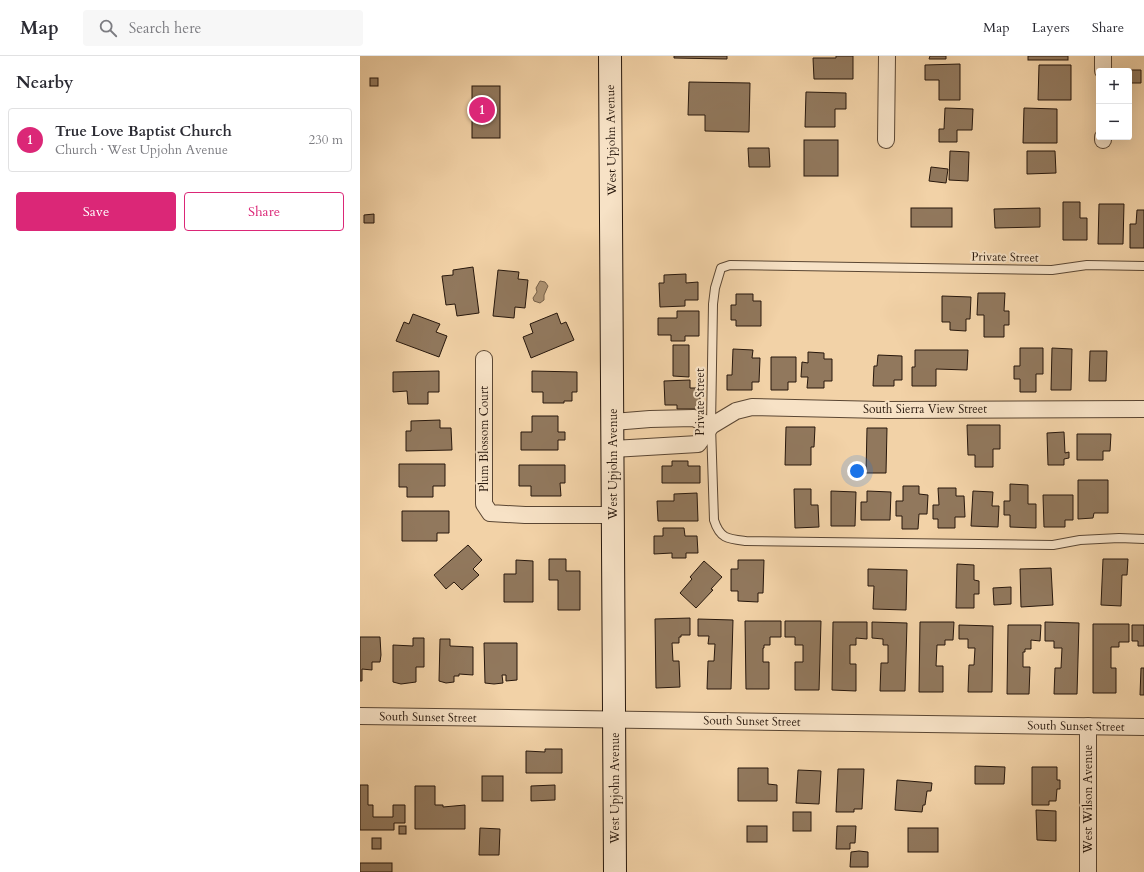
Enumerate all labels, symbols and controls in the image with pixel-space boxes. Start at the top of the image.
search box [83,10,363,46]
text: Map [20,15,59,41]
icon: search [97,17,119,39]
text: Search here [129,18,201,38]
text: Map [983,18,1010,37]
text: Layers [1032,18,1070,37]
text: Share [1092,18,1124,37]
map controls [1096,68,1132,140]
button: + [1096,68,1132,104]
text: Nearby [16,71,73,94]
street label: West Upjohn Avenue [602,84,620,197]
pin: 1 [469,95,495,125]
button: − [1096,104,1132,140]
text: True Love Baptist Church [55,121,232,141]
text: 1 [27,131,33,149]
text: 230 m [309,131,343,149]
text: Church · West Upjohn Avenue [55,141,228,159]
button: Save [16,192,176,231]
button: Share [184,192,344,231]
street label: Private Street [971,248,1039,266]
street label: Private Street [692,368,708,436]
street label: Plum Blossom Court [476,386,492,492]
street label: South Sierra View Street [863,401,987,417]
street label: West Upjohn Avenue [605,408,621,521]
your location [847,461,867,481]
street label: South Sunset Street [379,708,477,726]
street label: South Sunset Street [703,712,801,730]
street label: South Sunset Street [1027,717,1125,735]
street label: West Upjohn Avenue [607,732,623,845]
street label: West Wilson Avenue [1080,745,1096,854]

